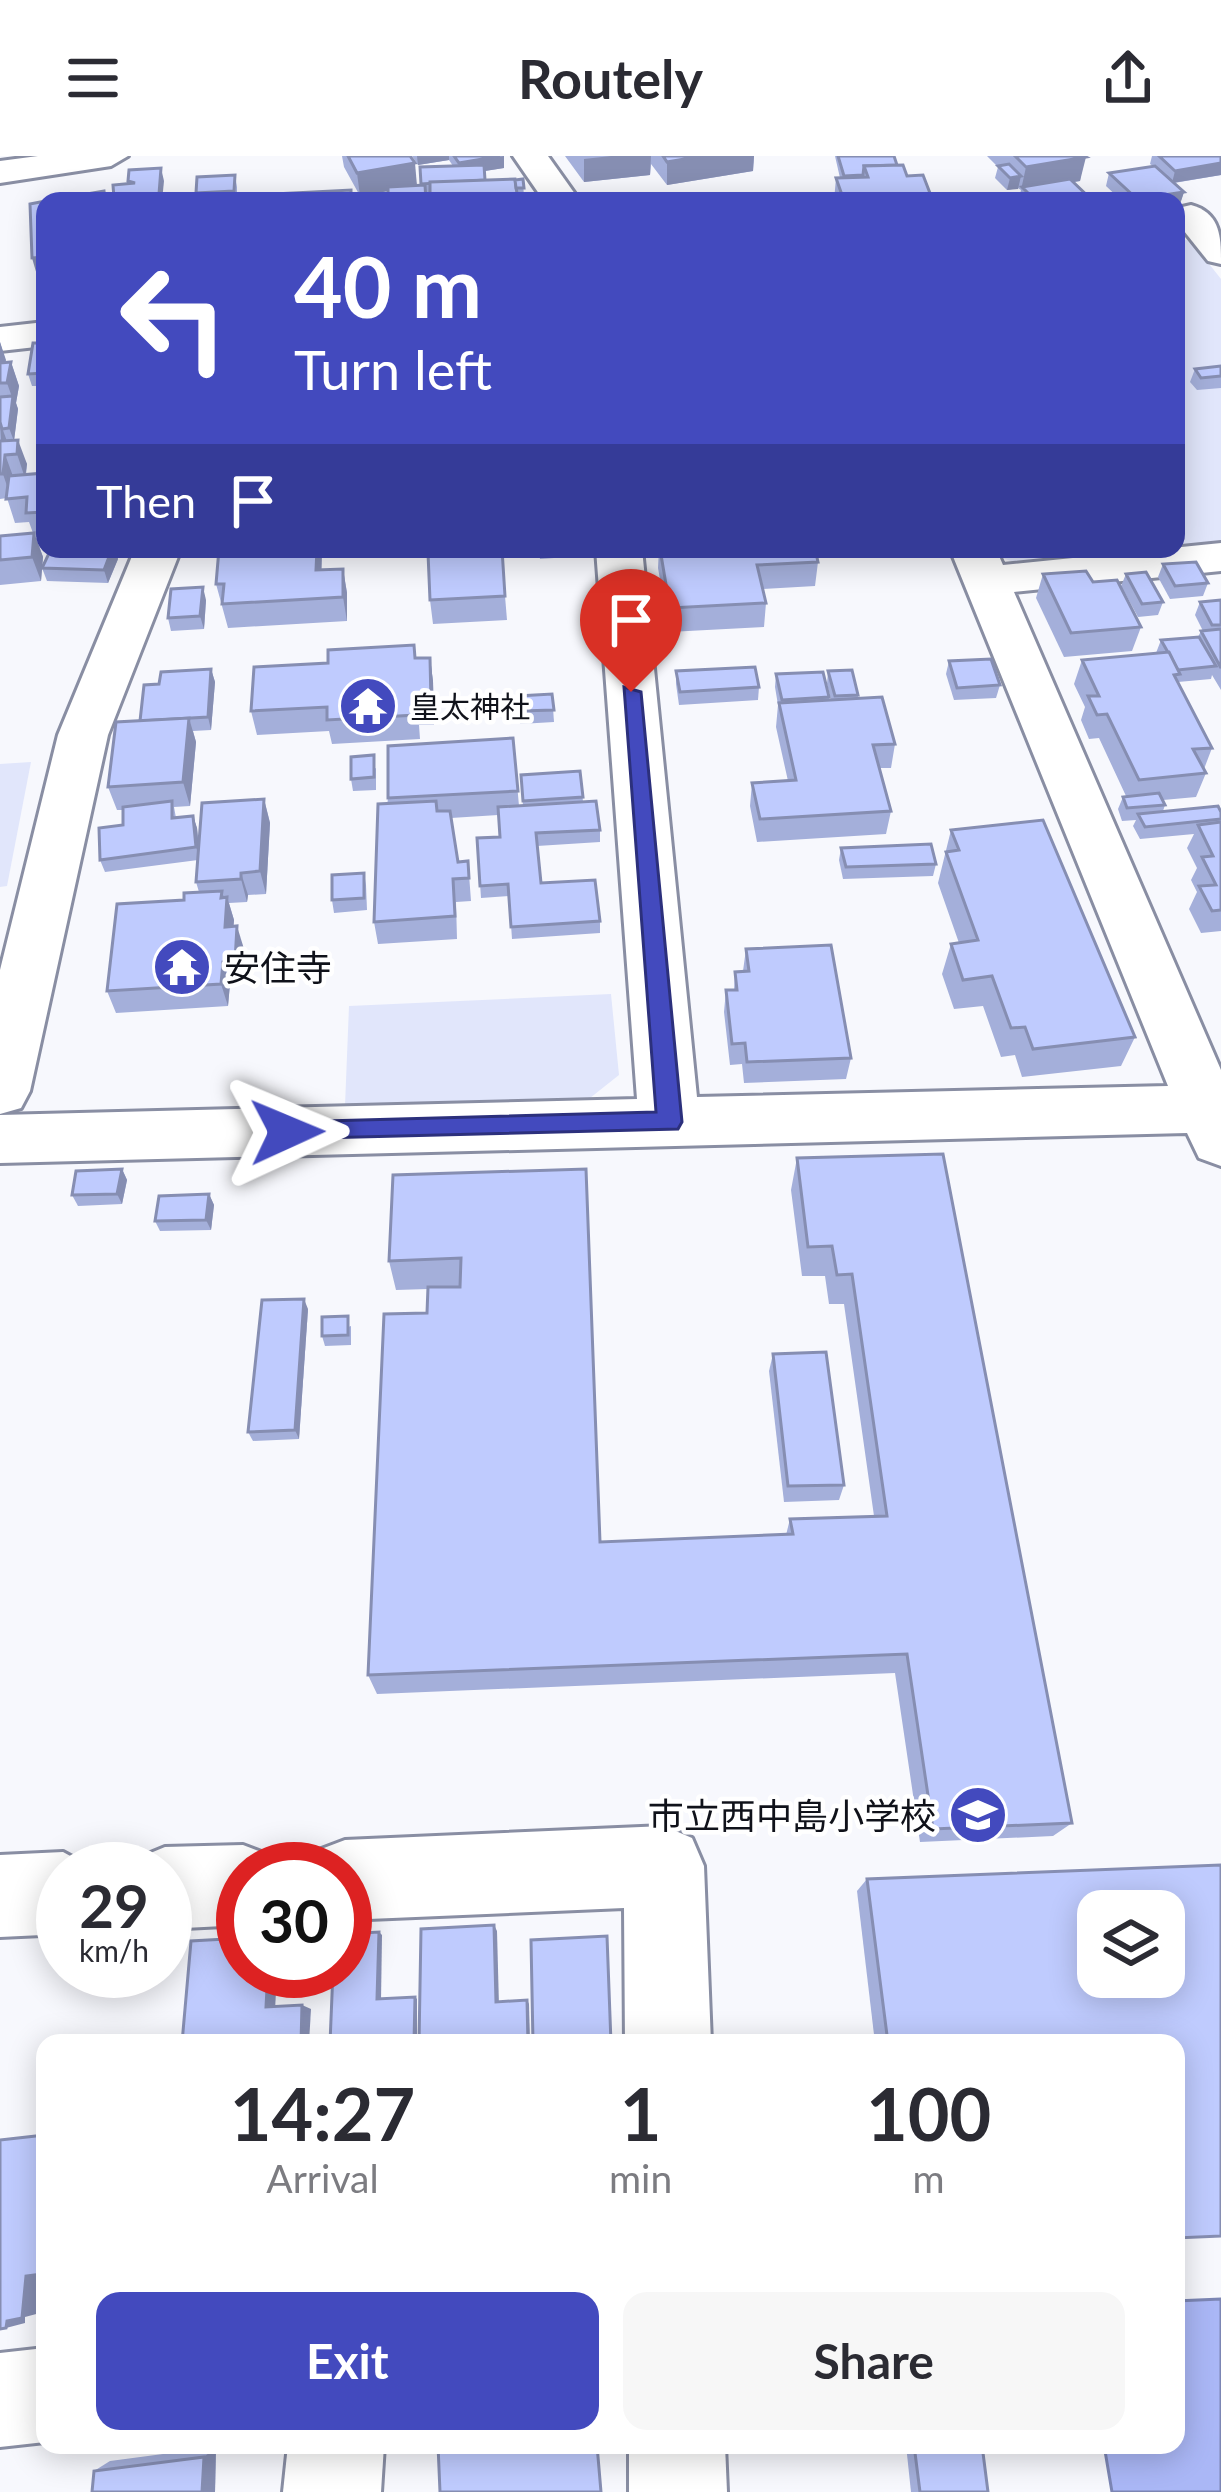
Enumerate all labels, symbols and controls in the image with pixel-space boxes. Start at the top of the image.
icon: menu [60,45,126,111]
icon: share [1095,45,1161,111]
text: Routely [518,46,703,111]
text: 40 m [294,235,482,336]
icon: left [96,240,252,396]
text: Turn left [294,337,492,402]
icon: arrive [220,468,286,534]
text: Then [96,474,196,528]
pin [580,569,682,692]
icon: arrive [598,587,664,653]
temple icon: 皇太神社 [337,675,399,737]
place label: 皇太神社 [410,688,530,724]
temple icon: 安住寺 [151,936,213,998]
place label: 安住寺 [224,945,332,989]
position arrow [224,1069,350,1195]
school or university icon: 市立西中島小学校 [947,1784,1009,1846]
place label: 市立西中島小学校 [648,1793,936,1837]
speed limit sign: 30 [216,1842,372,1998]
text: 29 [79,1869,149,1941]
map controls [1077,1890,1185,1998]
button: layers [1077,1890,1185,1998]
text: km/h [79,1932,149,1968]
text: 14:27 [230,2070,415,2156]
text: 1 [620,2070,662,2156]
text: 100 [866,2070,991,2156]
text: Arrival [266,2155,379,2201]
text: min [609,2155,672,2201]
text: m [913,2155,945,2201]
button: Exit [96,2292,599,2430]
button: Share [623,2292,1125,2430]

